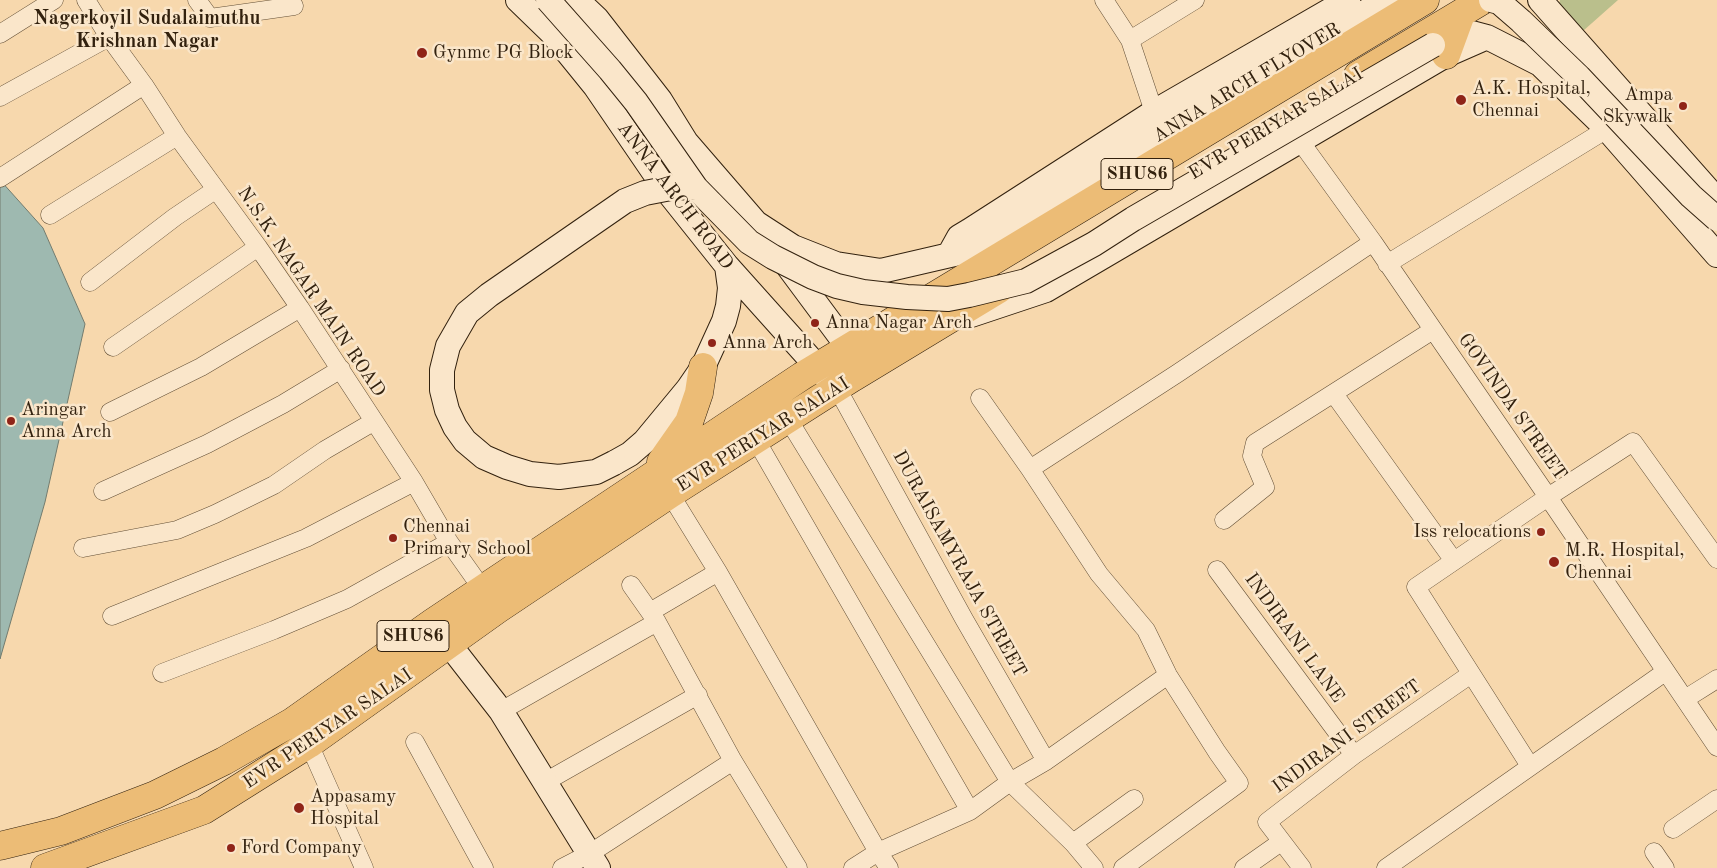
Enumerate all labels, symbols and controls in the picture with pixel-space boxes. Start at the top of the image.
district label: Nagerkoyil Sudalaimuthu Krishnan Nagar [33,7,261,54]
street label: ANNA ARCH FLYOVER [1149,18,1345,148]
place label: Gynmc PG Block [433,42,573,64]
marker: Gynmc PG Block [415,46,429,60]
street label: EVR PERIYAR SALAI [1185,63,1367,185]
place label: A.K. Hospital, Chennai [1472,78,1591,122]
place label: Ampa Skywalk [1603,84,1673,128]
marker: A.K. Hospital, Chennai [1454,93,1468,107]
marker: Ampa Skywalk [1677,100,1689,112]
street label: ANNA ARCH ROAD [612,118,738,274]
road number: SHU86 [1101,158,1173,190]
street label: N.S.K. NAGAR MAIN ROAD [232,182,390,402]
place label: Anna Nagar Arch [825,312,972,334]
marker: Anna Nagar Arch [809,317,821,329]
street label: GOVINDA STREET [1453,329,1571,485]
place label: Anna Arch [722,332,813,354]
marker: Anna Arch [706,337,718,349]
street label: EVR PERIYAR SALAI [672,372,854,498]
place label: Aringar Anna Arch [21,399,112,443]
marker: Aringar Anna Arch [5,415,17,427]
street label: DURAISAMYRAJA STREET [887,447,1031,681]
place label: Chennai Primary School [403,516,531,560]
place label: Iss relocations [1413,521,1531,543]
marker: Iss relocations [1535,526,1547,538]
marker: Chennai Primary School [387,532,399,544]
place label: M.R. Hospital, Chennai [1565,540,1685,584]
marker: M.R. Hospital, Chennai [1547,555,1561,569]
street label: INDIRANI LANE [1239,569,1349,707]
road number: SHU86 [377,620,449,652]
street label: EVR PERIYAR SALAI [239,664,417,794]
street label: INDIRANI STREET [1268,675,1426,799]
place label: Appasamy Hospital [310,786,396,830]
marker: Appasamy Hospital [292,801,306,815]
place label: Ford Company [241,837,362,859]
marker: Ford Company [225,842,237,854]

